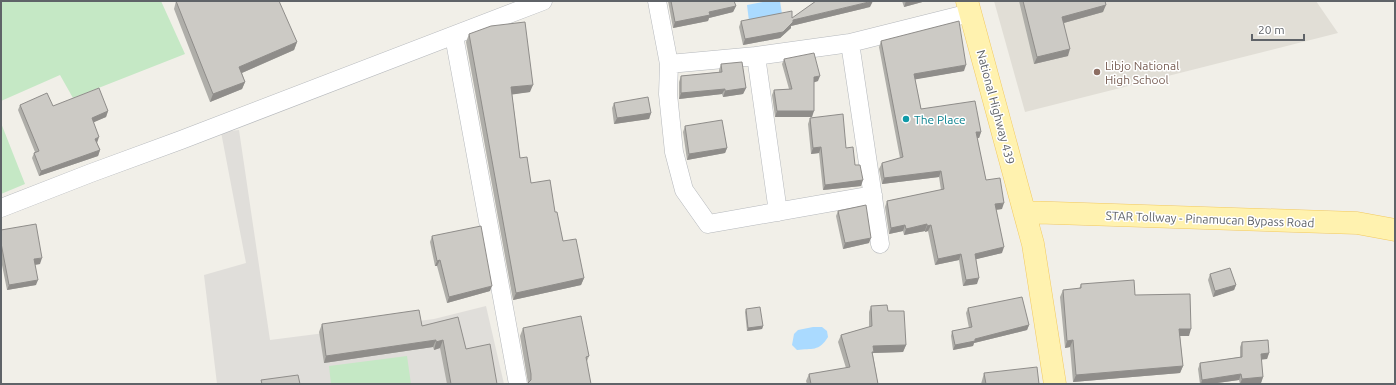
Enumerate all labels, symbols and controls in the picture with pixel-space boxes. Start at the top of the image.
scale bar [1252,16,1304,42]
text: 20 m [1258,23,1285,36]
street label: National Highway 439 [974,49,1018,165]
place label: Libjo National High School [1105,59,1179,86]
marker: Libjo National High School [1092,67,1102,77]
place label: The Place [914,113,966,126]
marker: The Place [901,114,911,124]
street label: STAR Tollway - Pinamucan Bypass Road [1105,209,1315,229]

